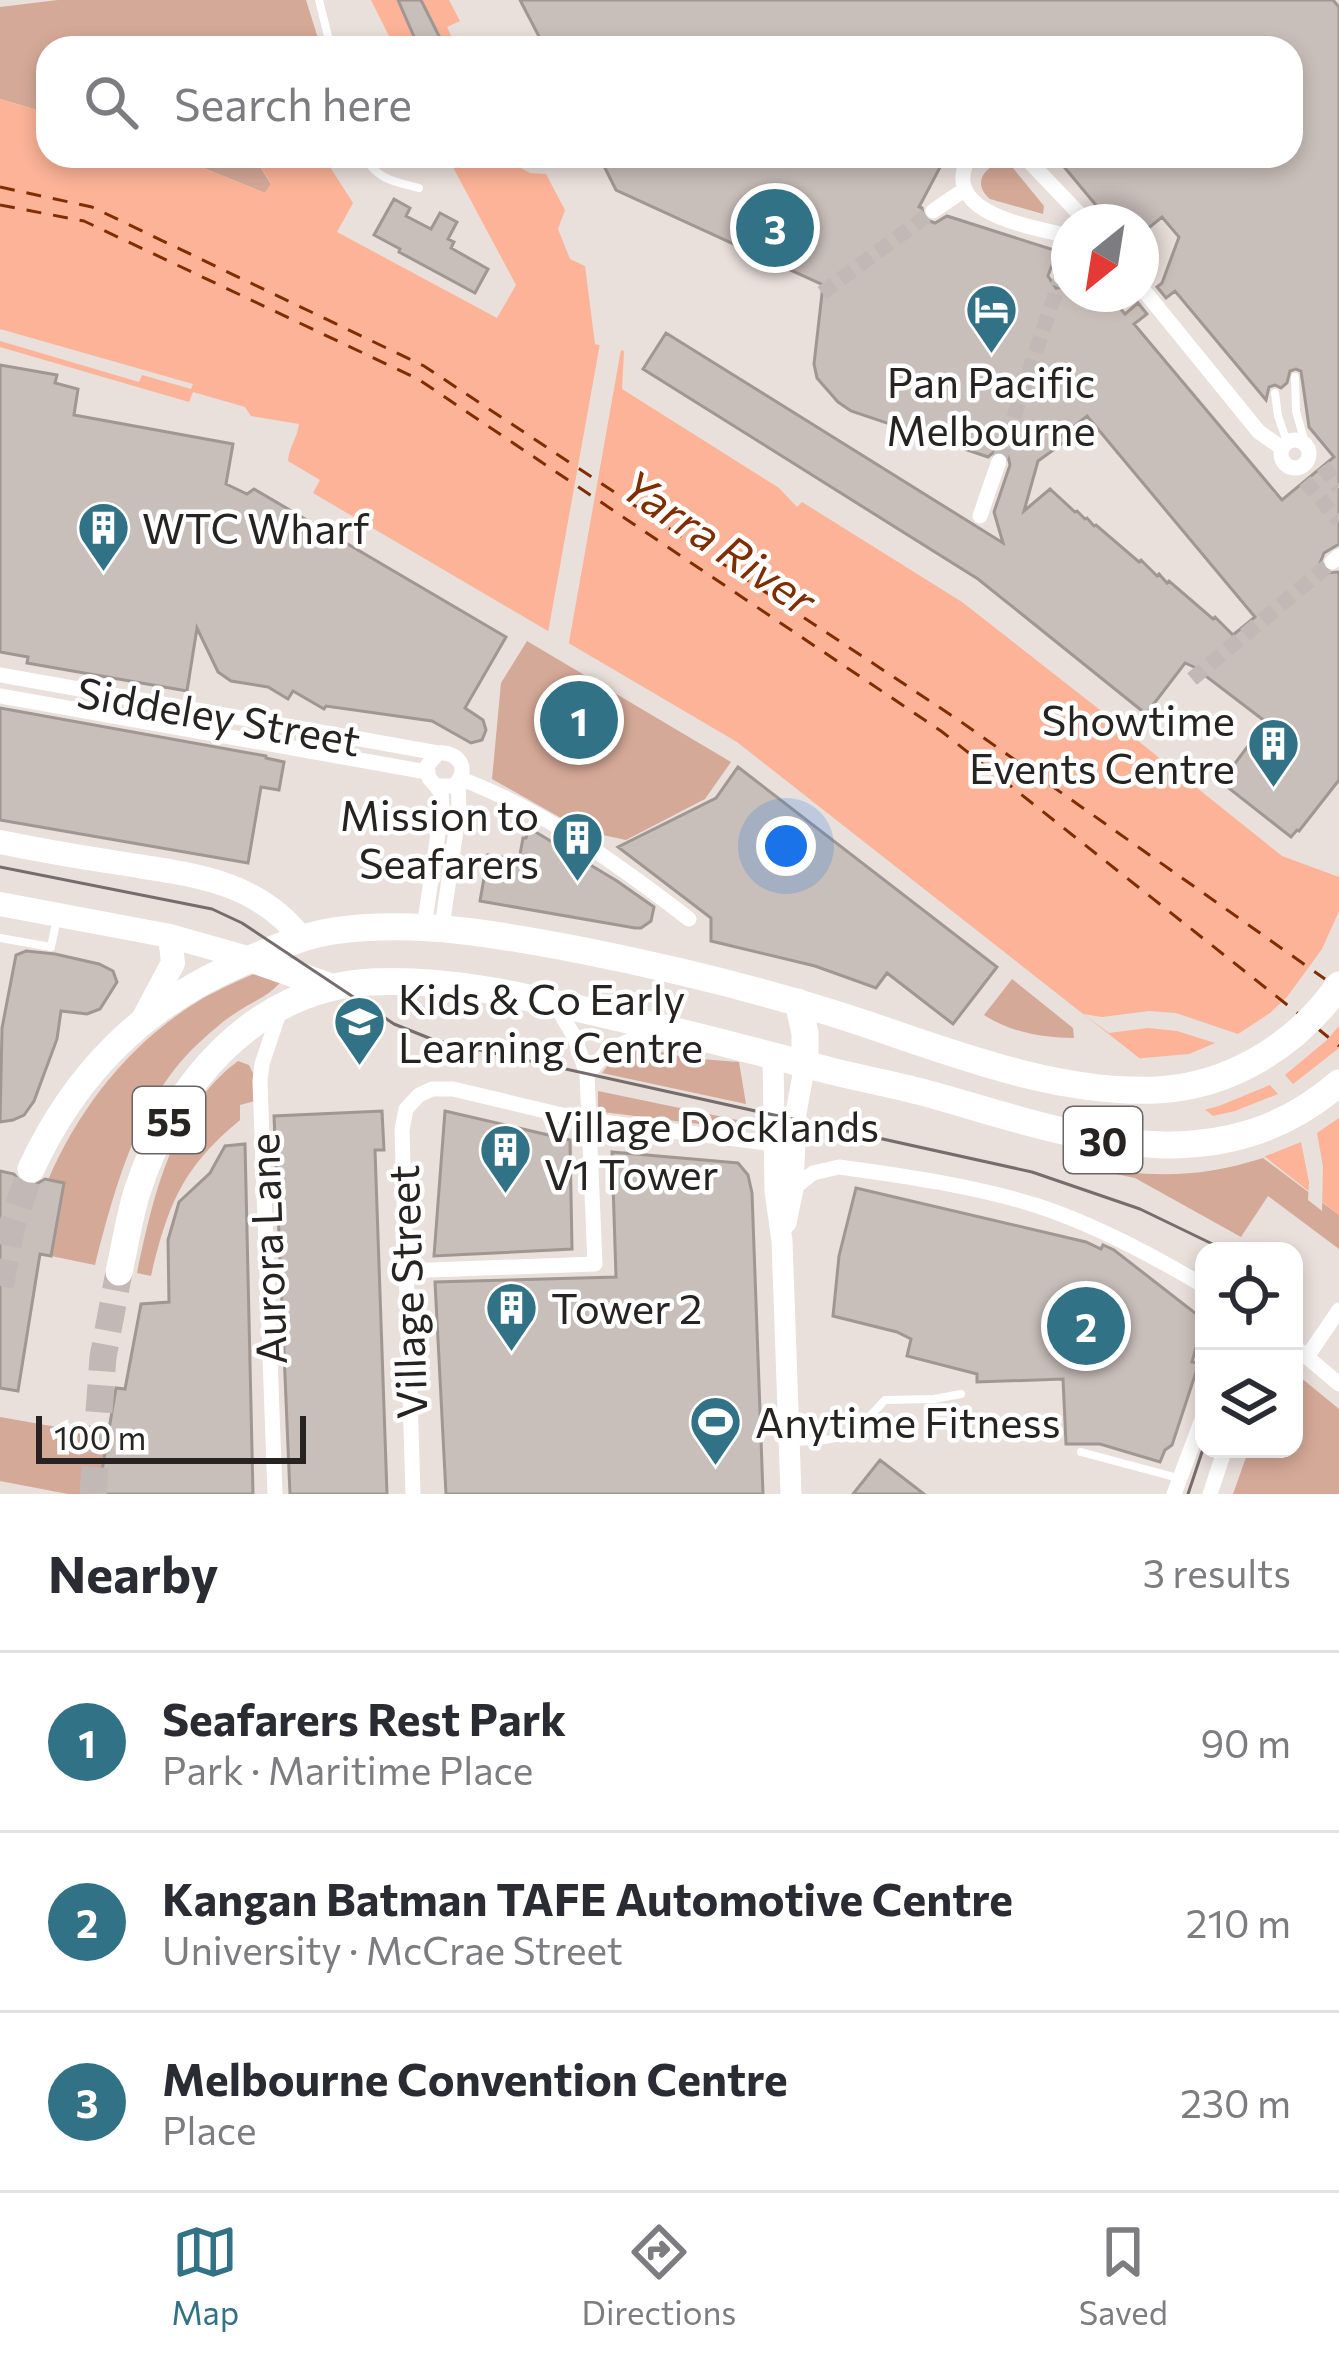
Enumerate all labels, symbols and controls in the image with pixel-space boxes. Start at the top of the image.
search box [36,36,1303,168]
icon: search [78,69,144,135]
text: Search here [174,75,412,130]
pin: 3 [736,183,814,273]
north arrow [1051,204,1159,312]
hotel icon: Pan Pacific Melbourne [963,281,1019,355]
place label: Pan Pacific Melbourne [886,355,1096,455]
water label: Yarra River [613,456,829,627]
building icon: WTC Wharf [75,499,131,573]
place label: WTC Wharf [142,501,370,553]
street label: Siddeley Street [73,664,365,766]
pin: 1 [540,675,618,765]
place label: Showtime Events Centre [969,693,1235,793]
building icon: Showtime Events Centre [1246,715,1302,789]
place label: Mission to Seafarers [340,788,539,888]
building icon: Mission to Seafarers [550,810,606,884]
your location [756,816,816,876]
place label: Kids & Co Early Learning Centre [398,972,703,1072]
school or university icon: Kids & Co Early Learning Centre [331,994,387,1068]
road number: 55 [133,1087,205,1153]
place label: Village Docklands V1 Tower [544,1099,879,1199]
road number: 30 [1064,1107,1142,1173]
building icon: Village Docklands V1 Tower [477,1121,533,1195]
street label: Aurora Lane [236,1132,296,1366]
street label: Village Street [376,1164,436,1420]
map controls [1195,1242,1303,1458]
button: locate [1195,1242,1303,1350]
building icon: Tower 2 [484,1279,540,1353]
place label: Tower 2 [551,1281,702,1333]
pin: 2 [1047,1281,1125,1371]
button: layers [1195,1350,1303,1458]
sports icon: Anytime Fitness [688,1393,744,1467]
place label: Anytime Fitness [755,1395,1061,1447]
scale bar [36,1410,306,1463]
text: 100 m [54,1416,146,1457]
text: Nearby [48,1541,218,1604]
text: 3 results [1143,1548,1291,1596]
text: Seafarers Rest Park [162,1690,566,1745]
text: 1 [78,1718,96,1766]
text: 90 m [1200,1718,1291,1766]
text: Park · Maritime Place [162,1745,533,1793]
text: Kangan Batman TAFE Automotive Centre [162,1870,1013,1925]
text: 2 [76,1898,98,1946]
text: 210 m [1186,1898,1291,1946]
text: University · McCrae Street [162,1925,623,1973]
text: Melbourne Convention Centre [162,2050,788,2105]
text: 3 [76,2078,98,2126]
text: 230 m [1180,2078,1291,2126]
text: Place [162,2105,257,2153]
tab: Map [171,2219,239,2332]
tab: Directions [582,2219,736,2332]
tab: Saved [1079,2219,1168,2332]

